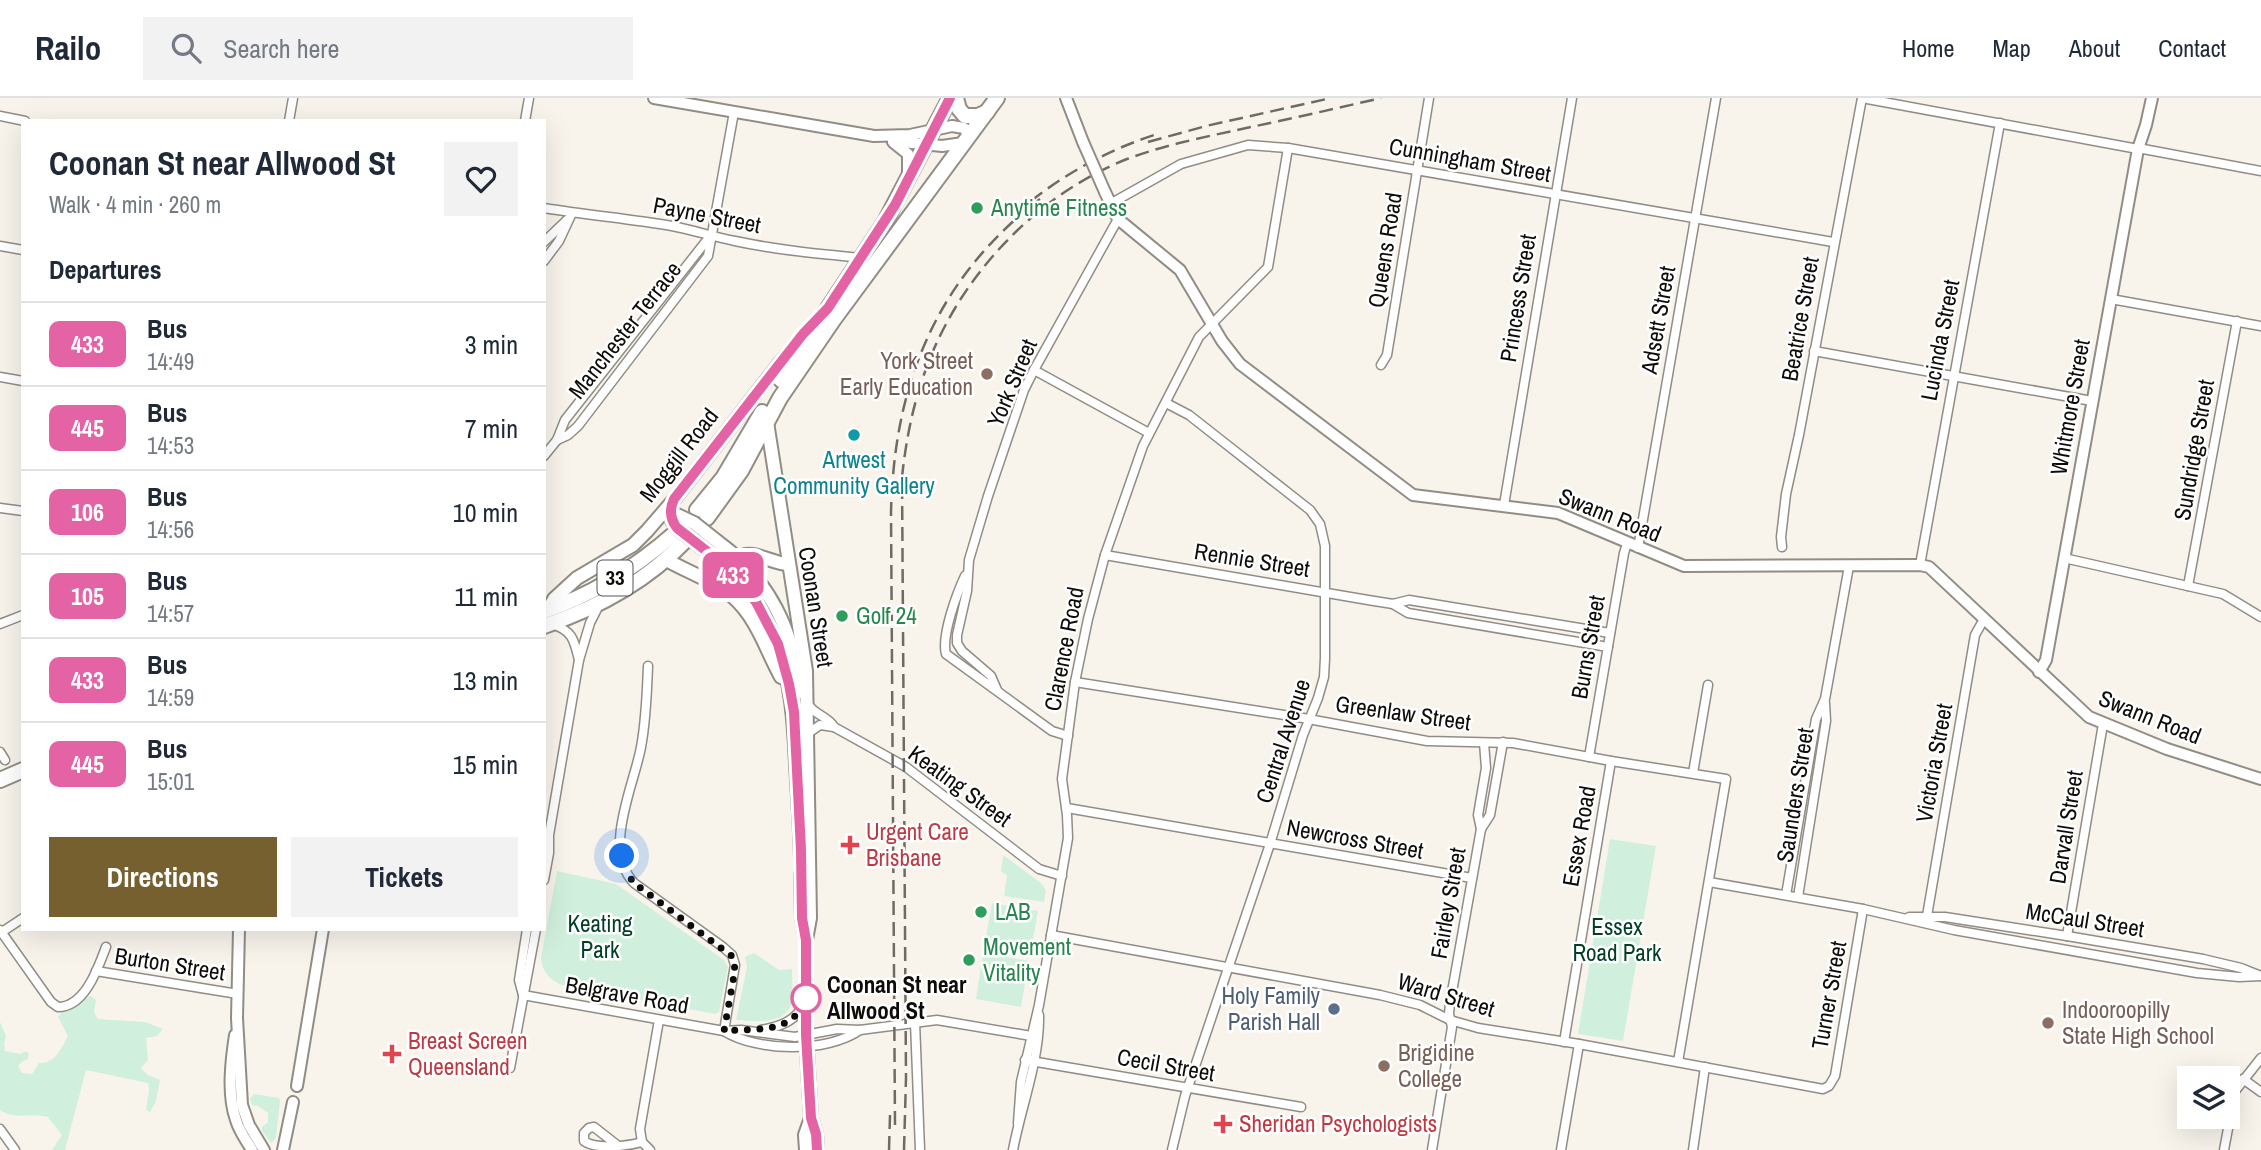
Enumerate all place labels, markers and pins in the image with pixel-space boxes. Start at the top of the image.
place label: Anytime Fitness [990,192,1127,223]
marker: Anytime Fitness [969,200,985,216]
place label: York Street Early Education [840,345,973,402]
marker: York Street Early Education [979,366,995,382]
marker: Artwest Community Gallery [846,427,862,443]
place label: Artwest Community Gallery [773,444,935,501]
place label: Golf 24 [856,600,917,631]
marker: Golf 24 [834,608,850,624]
place label: Urgent Care Brisbane [866,816,969,873]
marker: Urgent Care Brisbane [840,835,860,855]
place label: LAB [995,896,1031,927]
marker: LAB [973,904,989,920]
place label: Movement Vitality [983,931,1071,988]
marker: Movement Vitality [961,952,977,968]
place label: Coonan St near Allwood St [827,969,967,1026]
place label: Holy Family Parish Hall [1221,980,1321,1037]
marker: Coonan St near Allwood St [791,983,821,1013]
place label: Indooroopilly State High School [2062,994,2214,1051]
marker: Holy Family Parish Hall [1326,1001,1342,1017]
marker: Indooroopilly State High School [2040,1015,2056,1031]
place label: Breast Screen Queensland [408,1025,528,1082]
place label: Brigidine College [1398,1037,1475,1094]
marker: Breast Screen Queensland [382,1044,402,1064]
marker: Brigidine College [1376,1058,1392,1074]
place label: Sheridan Psychologists [1239,1108,1437,1139]
marker: Sheridan Psychologists [1213,1114,1233,1134]

